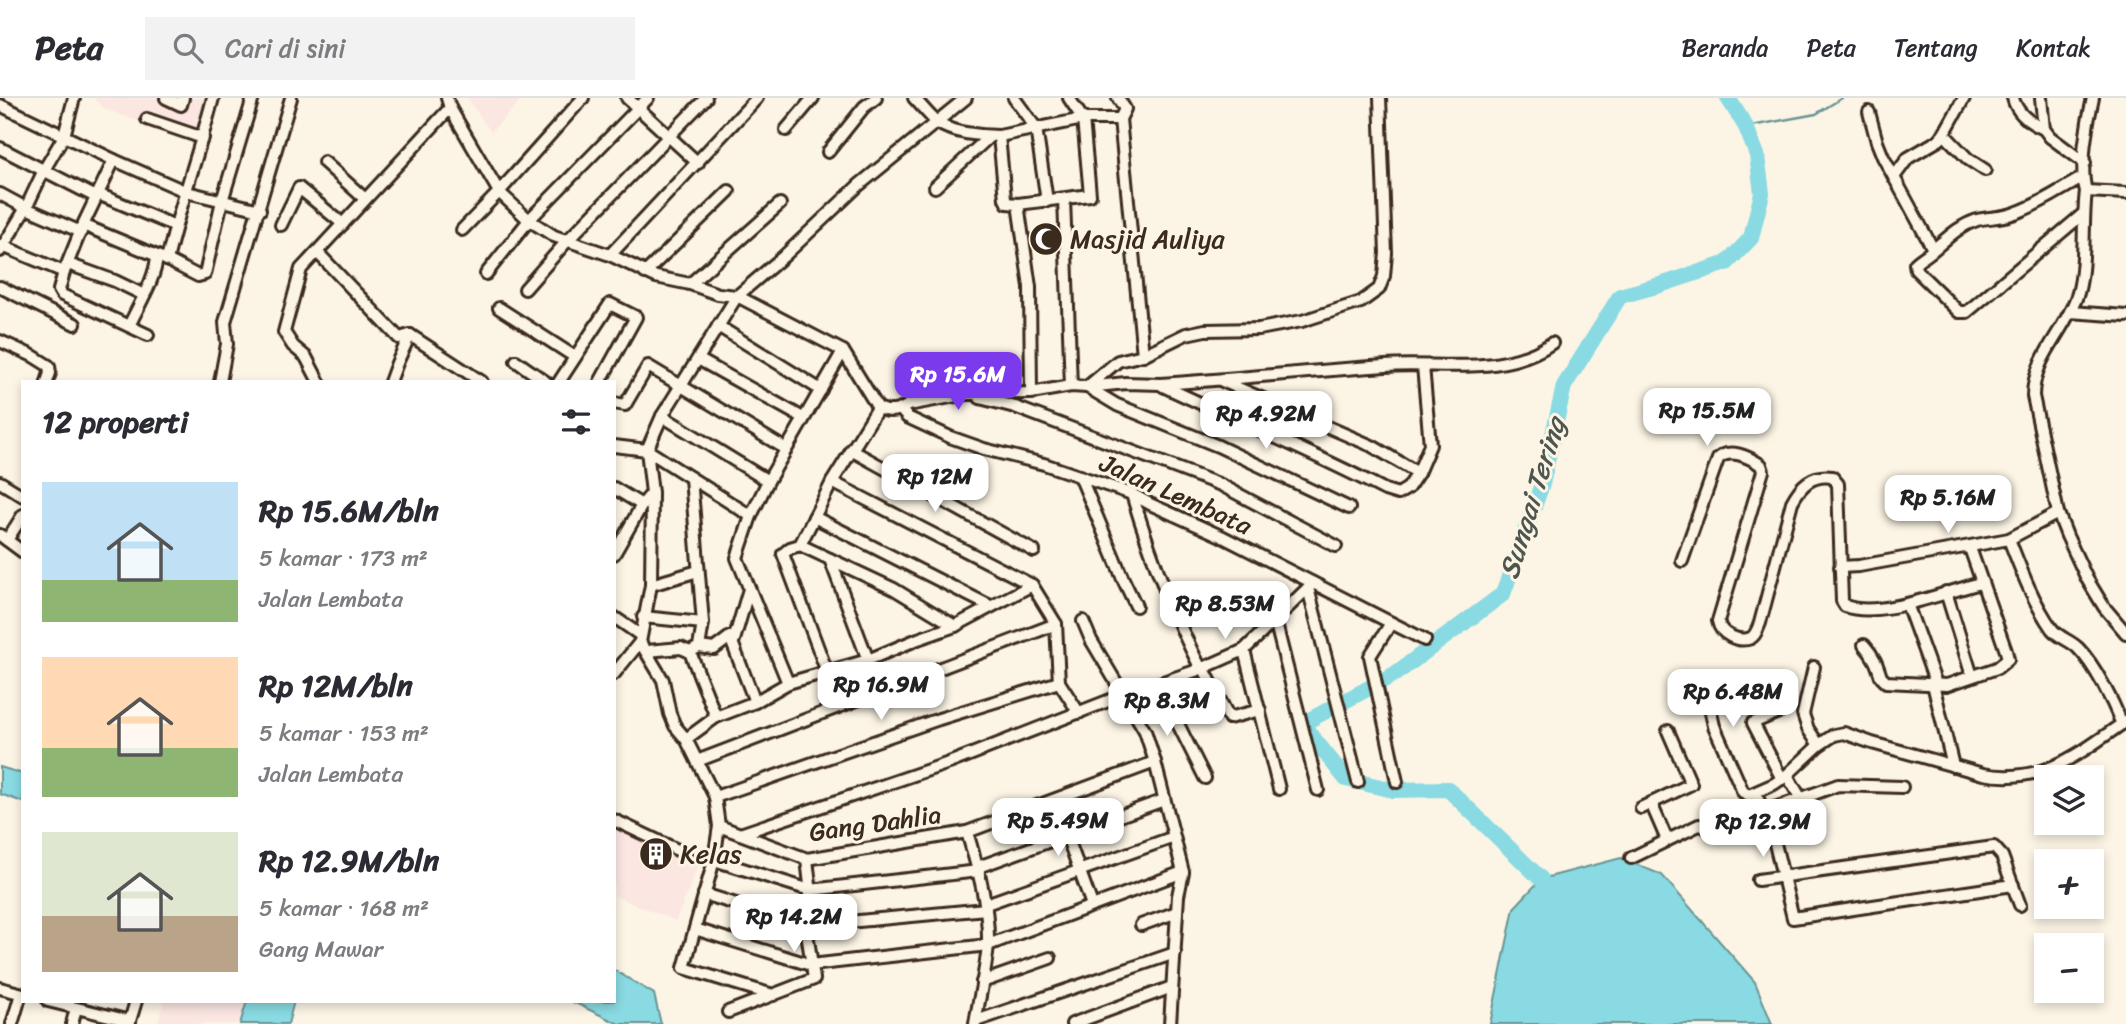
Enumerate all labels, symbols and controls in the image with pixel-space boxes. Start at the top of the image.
search box [145,17,635,80]
text: Peta [35,19,103,77]
text: Cari di sini [225,25,346,71]
text: Beranda [1681,27,1768,69]
text: Peta [1806,27,1856,69]
text: Tentang [1894,27,1978,69]
text: Kontak [2016,27,2091,69]
icon: search [169,29,207,67]
place label: Masjid Auliya [1070,216,1225,262]
mosque icon: Masjid Auliya [1027,220,1065,258]
pin: Rp 15.6M [886,352,1030,412]
text: Rp 15.6M [911,354,1005,395]
pin: Rp 15.5M [1635,388,1779,448]
text: Rp 15.5M [1659,390,1755,431]
pin: Rp 4.92M [1194,392,1338,451]
text: Rp 4.92M [1216,393,1316,434]
text: 12 properti [42,395,188,449]
icon: filters [557,403,595,441]
water label: Sungai Tering [1484,408,1581,585]
street label: Jalan Lembata [1091,439,1261,548]
pin: Rp 12M [878,454,992,514]
text: Rp 12M [898,456,972,497]
pin: Rp 5.16M [1876,476,2020,535]
text: Rp 5.16M [1901,477,1995,518]
text: Rp 15.6M/bln [259,484,439,538]
icon: home [98,510,182,594]
text: 5 kamar · 173 m² [259,538,428,579]
text: Jalan Lembata [259,579,403,620]
pin: Rp 8.53M [1153,582,1297,641]
text: Rp 8.53M [1176,583,1274,624]
text: Rp 12M/bln [259,659,413,713]
pin: Rp 16.9M [809,662,953,722]
text: Rp 16.9M [834,664,928,705]
pin: Rp 6.48M [1661,670,1805,729]
text: Rp 6.48M [1683,671,1783,712]
pin: Rp 8.3M [1102,678,1232,738]
text: Rp 8.3M [1124,680,1210,721]
icon: home [98,685,182,769]
text: 5 kamar · 153 m² [259,713,429,754]
text: Jalan Lembata [259,754,403,795]
map controls [2034,765,2104,1003]
button: layers [2034,765,2104,835]
street label: Gang Dahlia [806,791,944,855]
pin: Rp 5.49M [986,798,1130,858]
text: Rp 5.49M [1008,800,1108,841]
pin: Rp 12.9M [1691,800,1835,859]
text: Rp 12.9M [1715,801,1811,842]
place label: Kelas [680,831,742,877]
text: Rp 12.9M/bln [259,834,439,888]
building icon: Kelas [637,835,675,873]
button: + [2034,849,2104,919]
icon: home [98,860,182,944]
text: 5 kamar · 168 m² [259,888,429,929]
pin: Rp 14.2M [722,894,866,954]
text: Rp 14.2M [746,896,842,937]
text: Gang Mawar [259,929,383,970]
button: − [2034,933,2104,1003]

